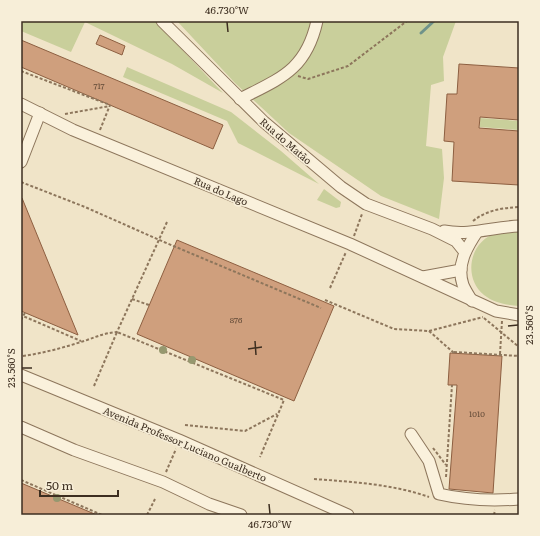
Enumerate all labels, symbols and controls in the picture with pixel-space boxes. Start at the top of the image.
text: 46.730°W [205,2,249,17]
house number: 717 [93,80,105,91]
street label: Rua do Matão [257,114,316,168]
street label: Rua do Lago [192,172,251,209]
text: 23.560°S [521,305,536,345]
house number: 876 [230,314,243,325]
text: 23.560°S [3,348,18,388]
street label: Avenida Professor Luciano Gualberto [101,402,269,485]
house number: 1010 [469,408,485,419]
scale bar [40,472,118,498]
text: 50 m [46,476,73,494]
text: 46.730°W [248,516,292,531]

